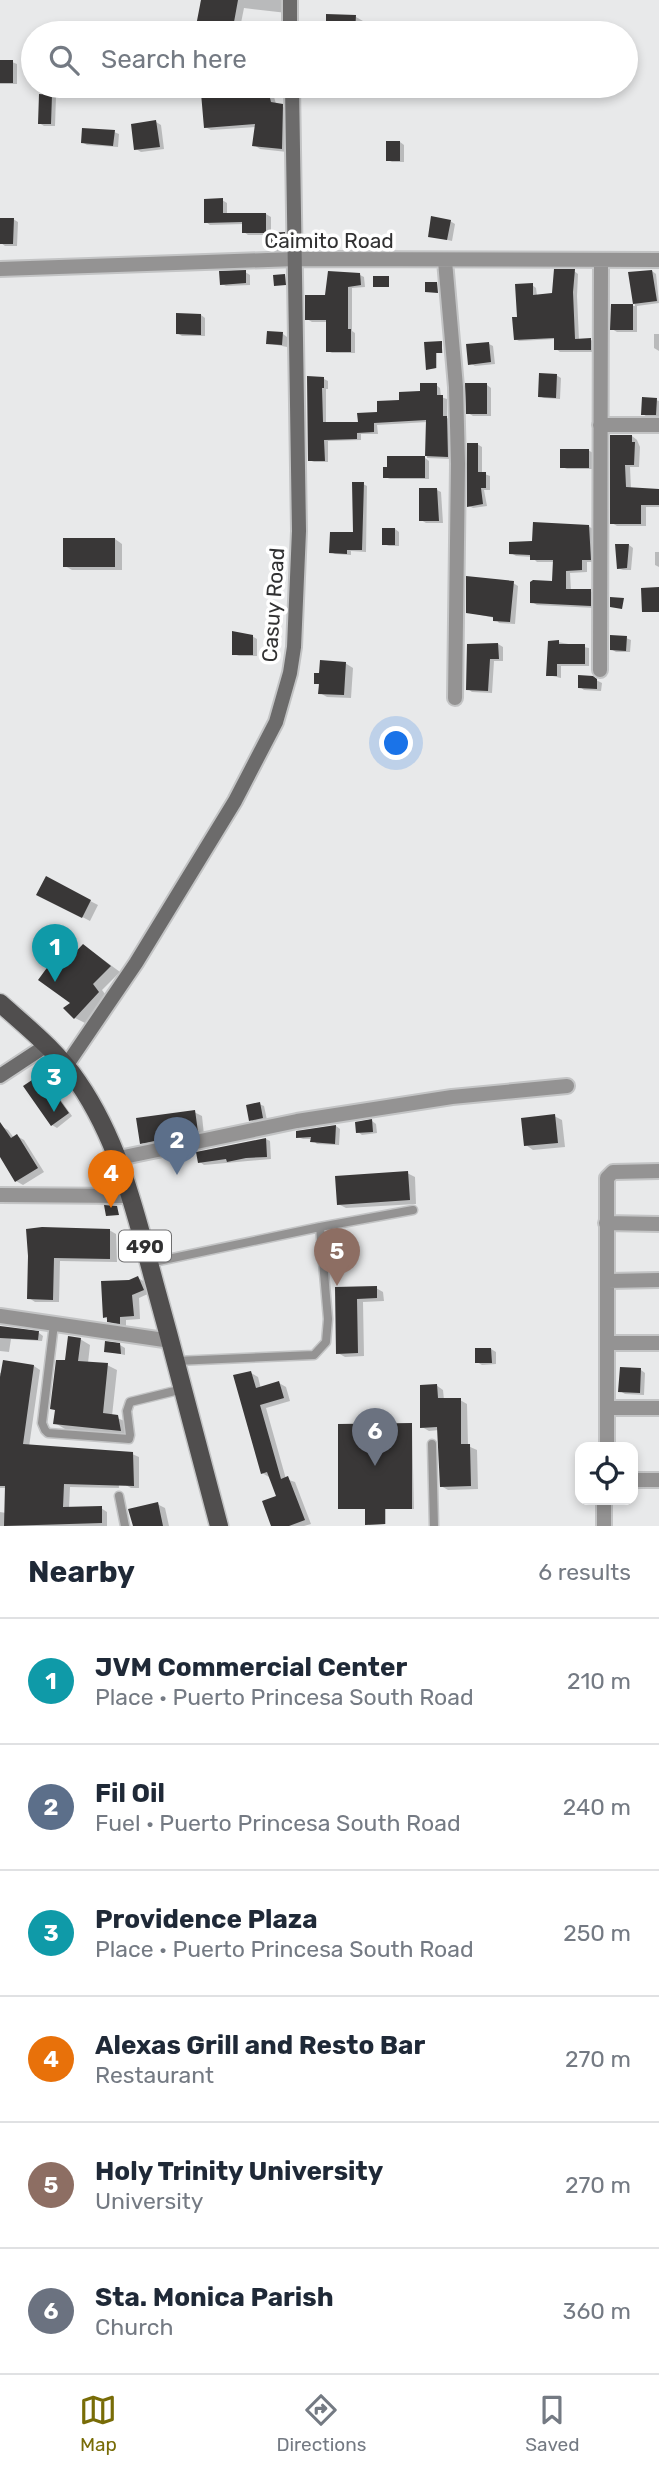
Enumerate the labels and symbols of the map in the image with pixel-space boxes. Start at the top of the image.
street label: Caimito Road [264,228,394,253]
street label: Casuy Road [257,547,289,663]
your location [379,726,413,760]
pin: 1 [32,924,78,982]
pin: 3 [31,1054,77,1112]
pin: 2 [154,1117,200,1175]
pin: 4 [88,1150,134,1208]
pin: 5 [314,1228,360,1286]
road number: 490 [119,1230,171,1262]
pin: 6 [352,1408,398,1466]

